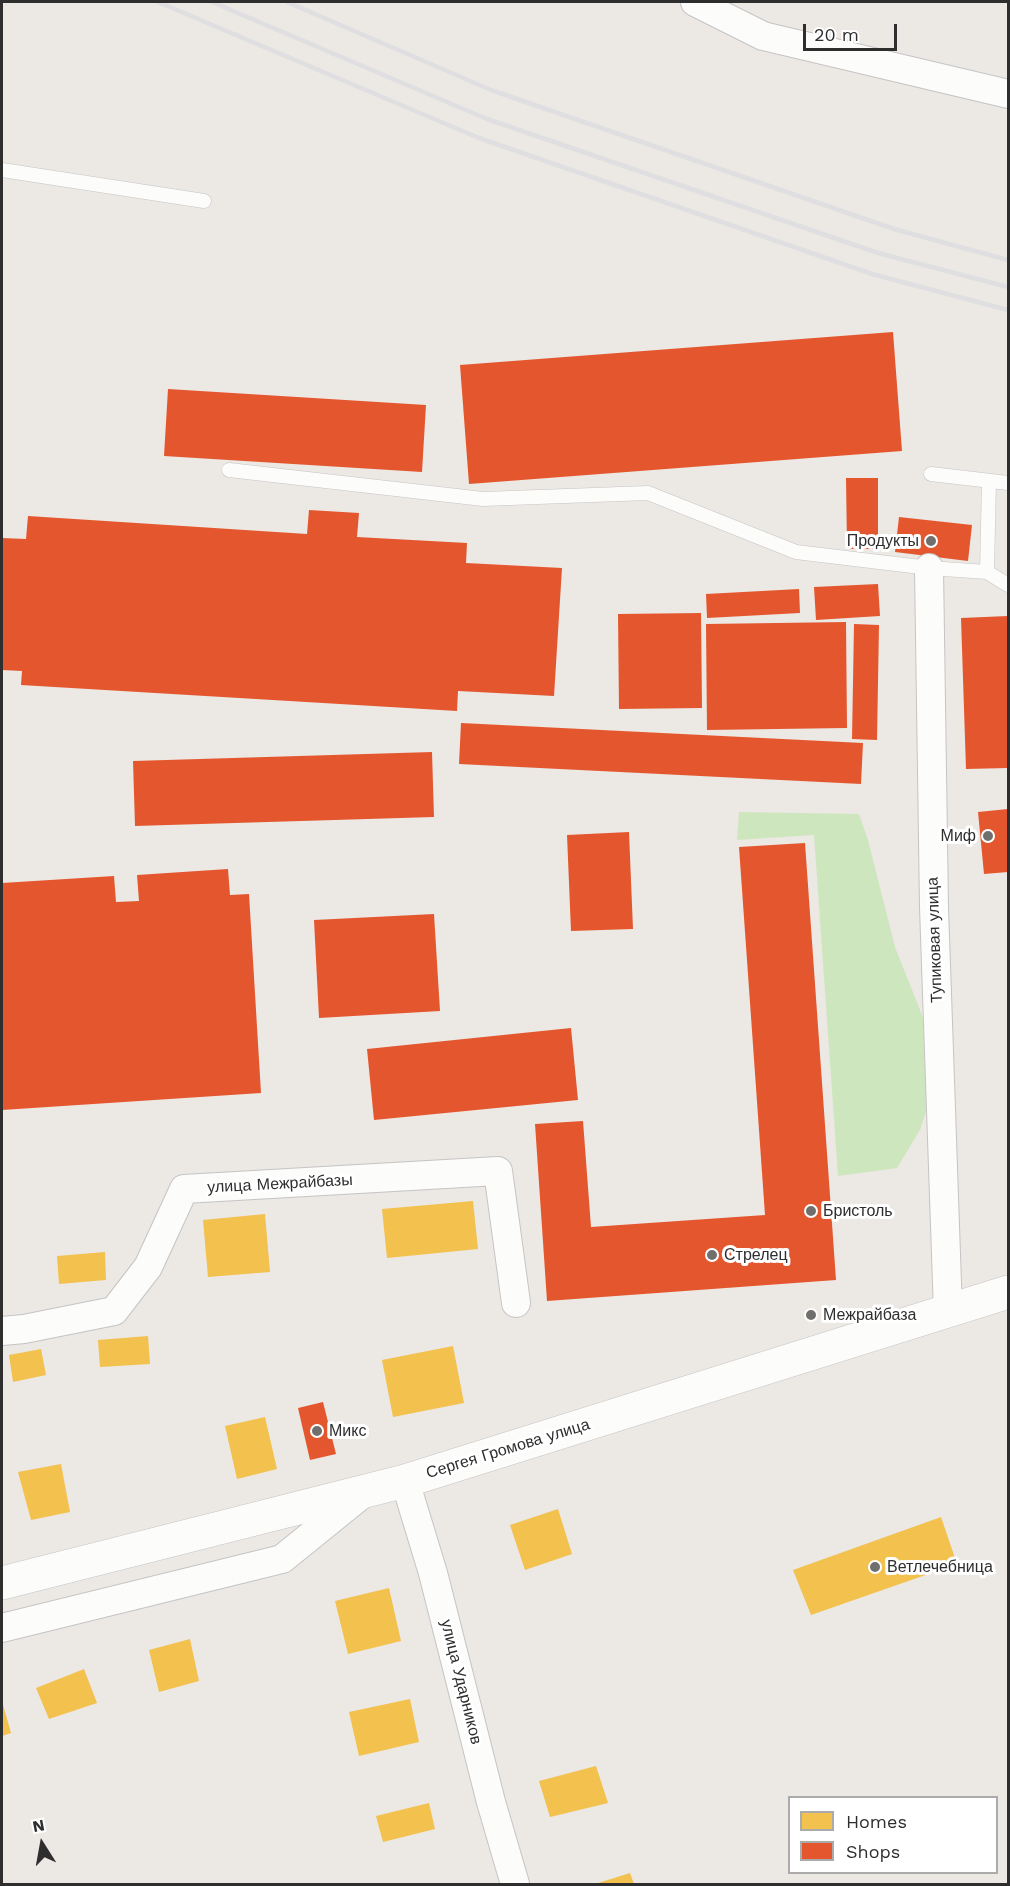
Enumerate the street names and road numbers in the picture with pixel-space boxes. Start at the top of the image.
street label: Тупиковая улица [923,877,947,1003]
street label: улица Межрайбазы [207,1171,353,1197]
street label: Сергея Громова улица [424,1415,592,1483]
street label: улица Ударников [436,1618,486,1746]

